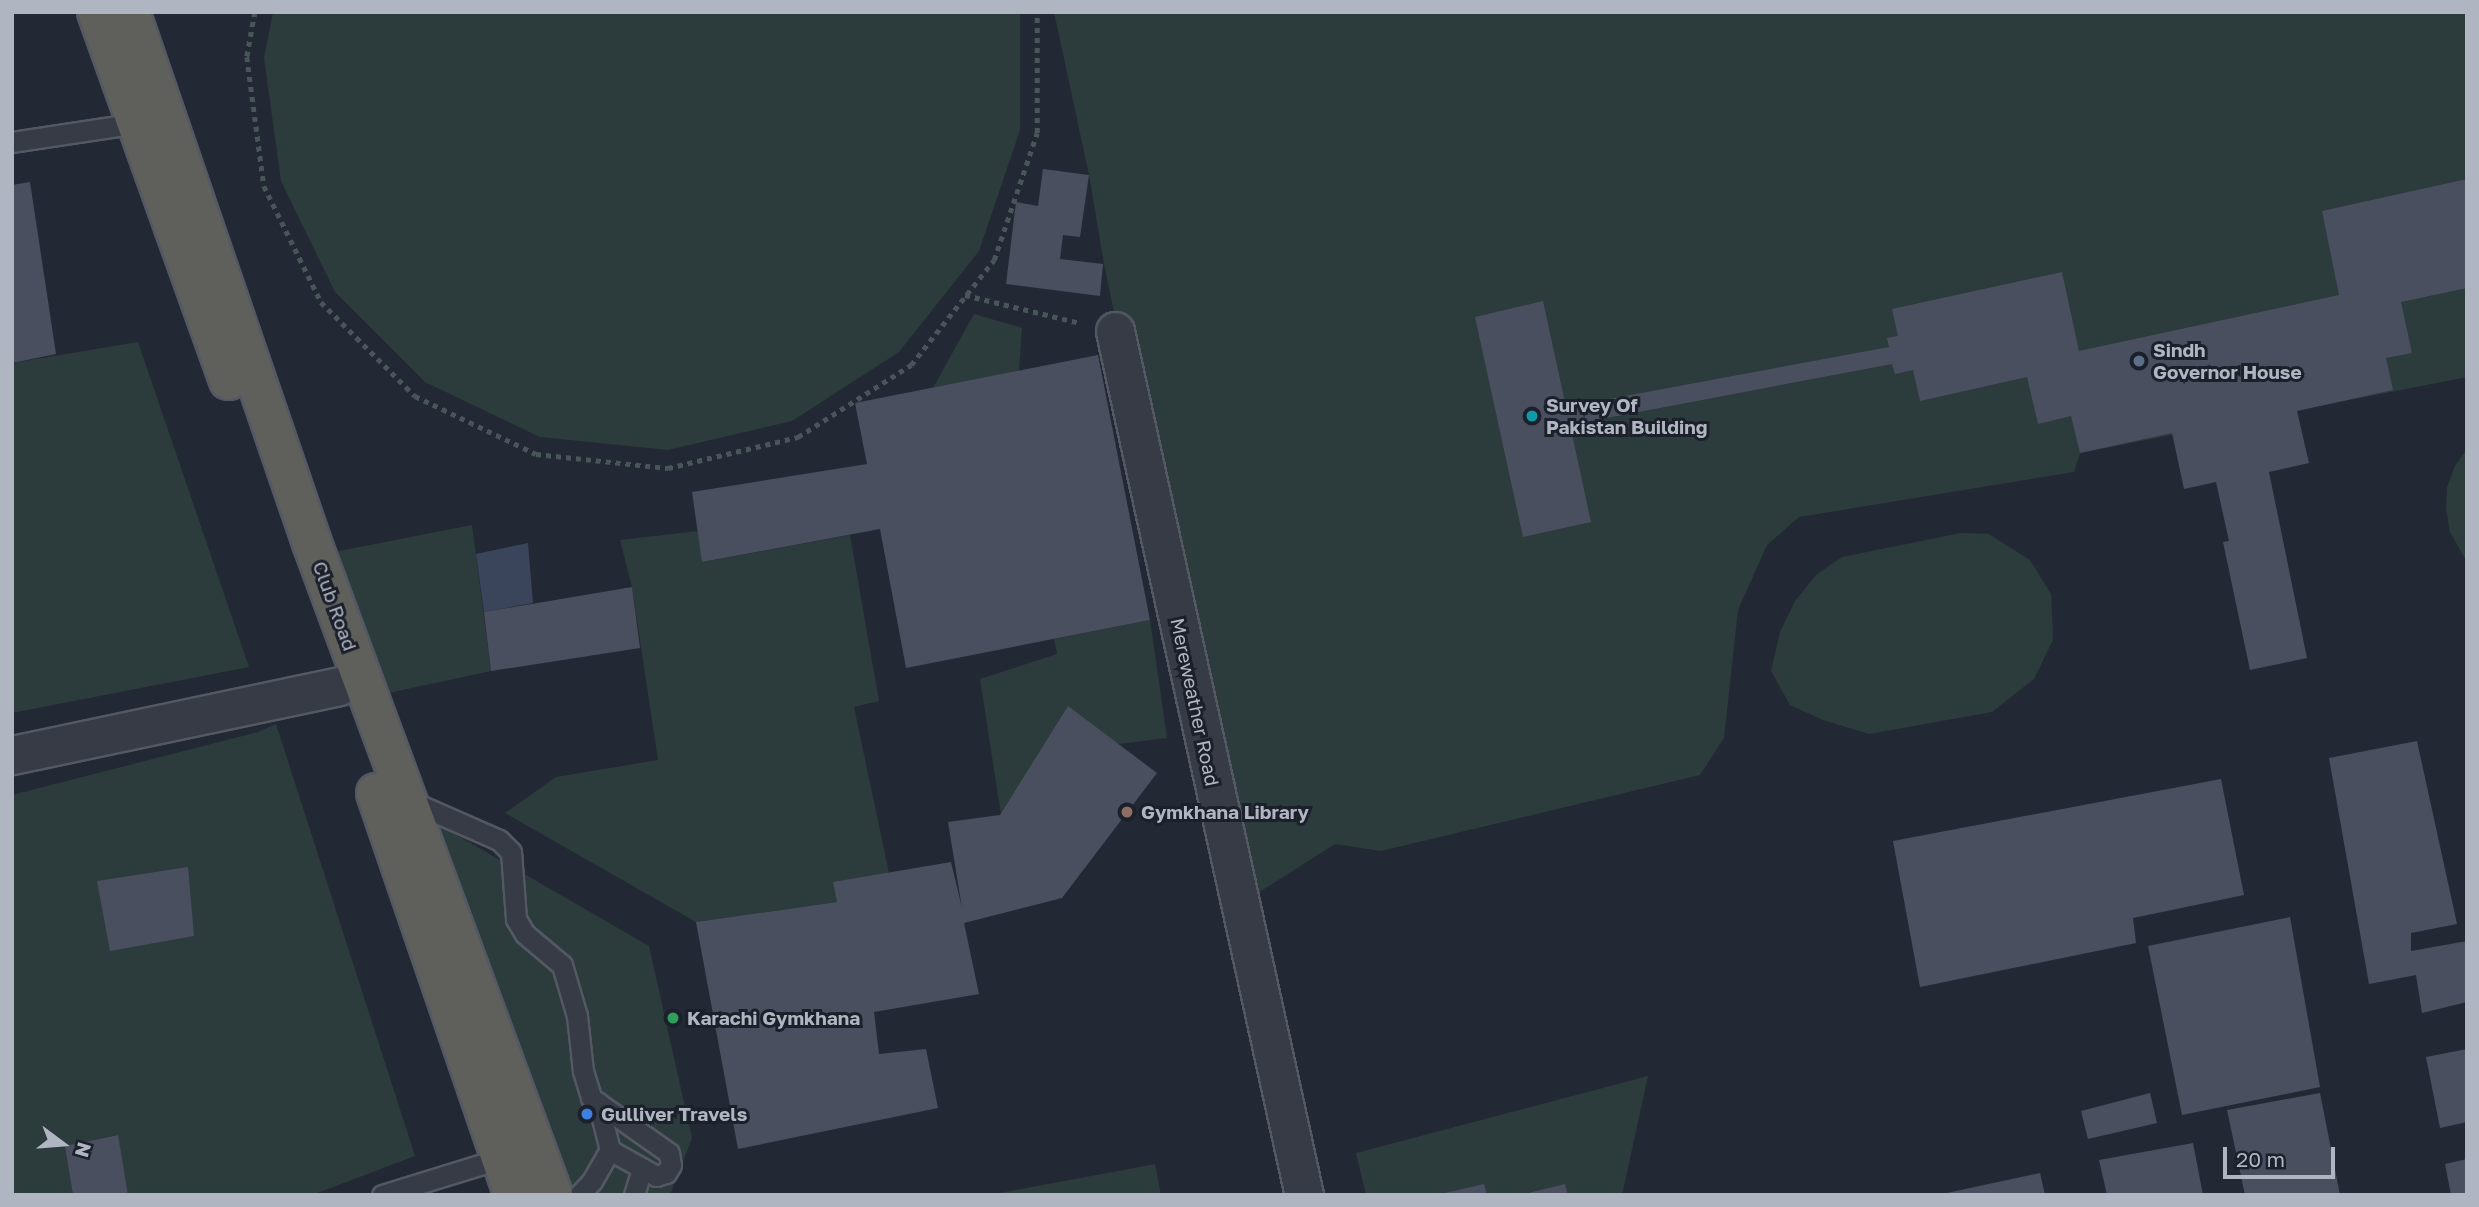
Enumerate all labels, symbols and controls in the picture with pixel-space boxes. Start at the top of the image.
place label: Sindh Governor House [2153,339,2302,383]
marker: Sindh Governor House [2131,353,2147,369]
place label: Survey Of Pakistan Building [1546,394,1707,438]
marker: Survey Of Pakistan Building [1524,408,1540,424]
street label: Club Road [308,558,362,654]
street label: Mereweather Road [1166,616,1224,788]
place label: Gymkhana Library [1141,801,1309,823]
marker: Gymkhana Library [1119,804,1135,820]
place label: Karachi Gymkhana [687,1007,860,1029]
marker: Karachi Gymkhana [665,1010,681,1026]
place label: Gulliver Travels [601,1103,747,1125]
marker: Gulliver Travels [579,1106,595,1122]
north arrow [28,1109,98,1179]
scale bar [2227,1134,2339,1178]
text: N [71,1140,97,1160]
text: 20 m [2236,1146,2285,1172]

